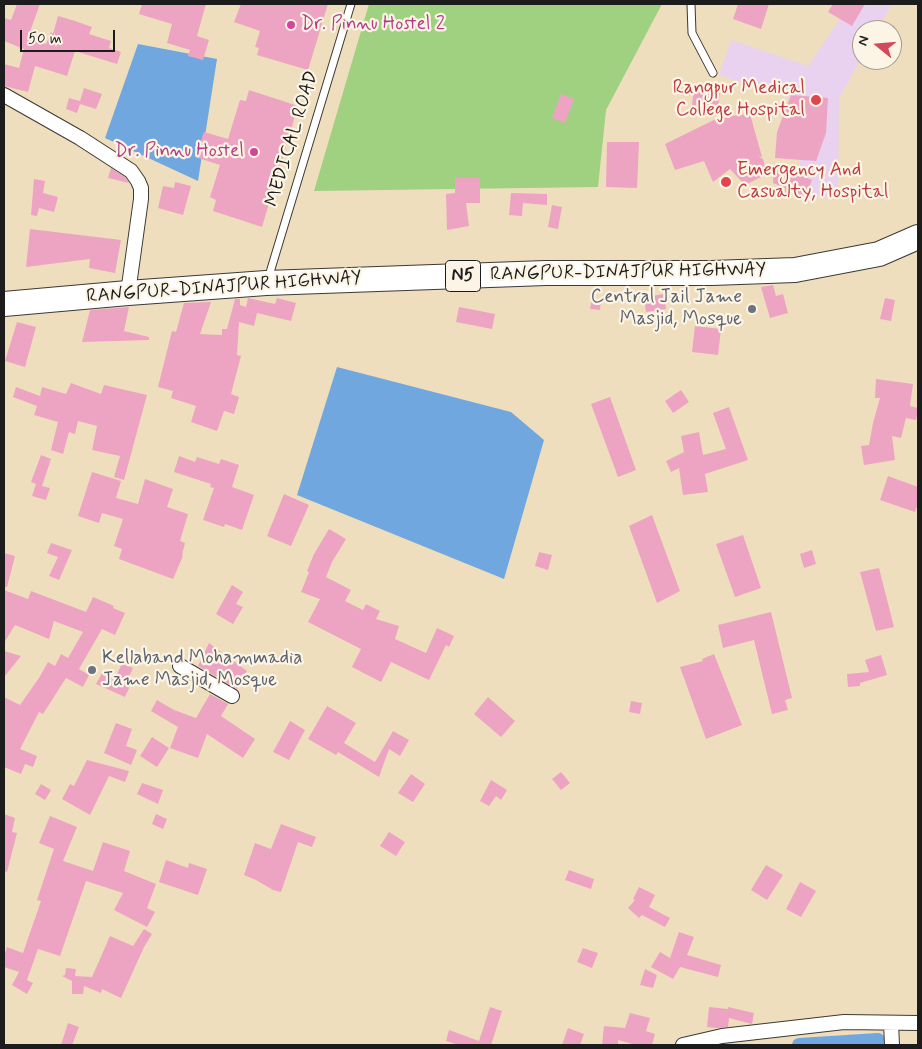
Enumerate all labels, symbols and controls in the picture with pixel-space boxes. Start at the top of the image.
place label: Dr. Pinnu Hostel 2 [301,14,445,36]
marker: Dr. Pinnu Hostel 2 [285,19,297,31]
scale bar [22,20,118,52]
north arrow [852,20,902,70]
text: 50 m [28,29,62,49]
text: N [854,34,874,48]
street label: MEDICAL ROAD [262,68,324,210]
place label: Rangpur Medical College Hospital [673,78,805,122]
marker: Rangpur Medical College Hospital [809,93,823,107]
place label: Dr. Pinnu Hostel [114,141,244,163]
marker: Dr. Pinnu Hostel [248,146,260,158]
place label: Emergency And Casualty, Hospital [737,160,888,204]
marker: Emergency And Casualty, Hospital [719,175,733,189]
street label: RANGPUR-DINAJPUR HIGHWAY [490,259,766,287]
road number: N5 [446,260,480,292]
street label: RANGPUR-DINAJPUR HIGHWAY [86,267,362,309]
place label: Central Jail Jame Masjid, Mosque [591,287,742,331]
marker: Central Jail Jame Masjid, Mosque [746,303,758,315]
place label: Kellaband Mohammadia Jame Masjid, Mosque [102,648,303,692]
marker: Kellaband Mohammadia Jame Masjid, Mosque [86,664,98,676]

